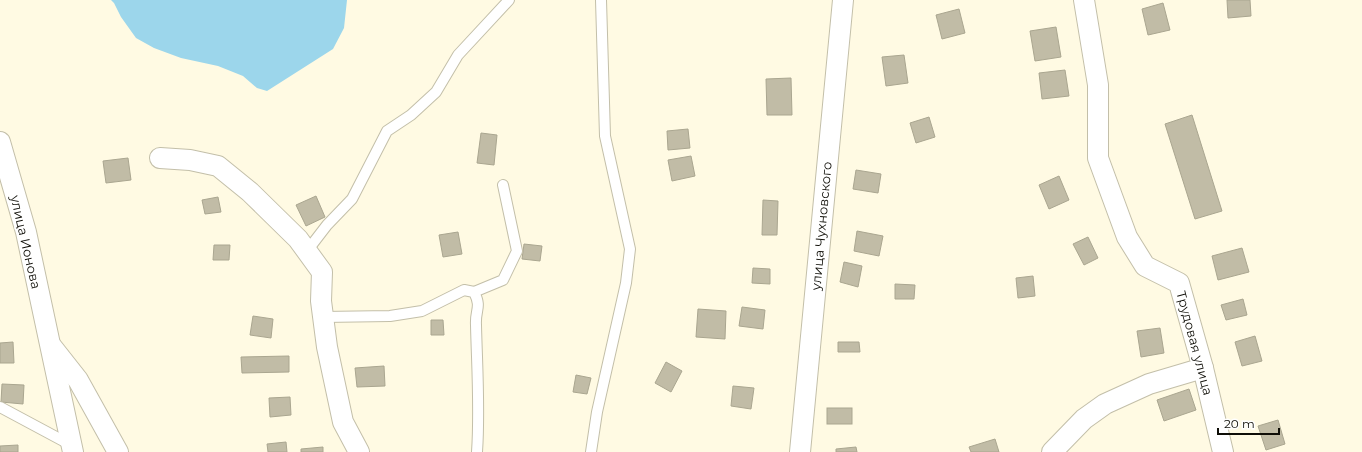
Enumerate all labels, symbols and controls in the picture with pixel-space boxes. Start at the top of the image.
street label: улица Чухновского [807,161,835,292]
street label: улица Ионова [7,193,45,290]
street label: Трудовая улица [1173,289,1217,397]
scale bar [1218,410,1279,436]
text: 20 m [1224,416,1255,431]

